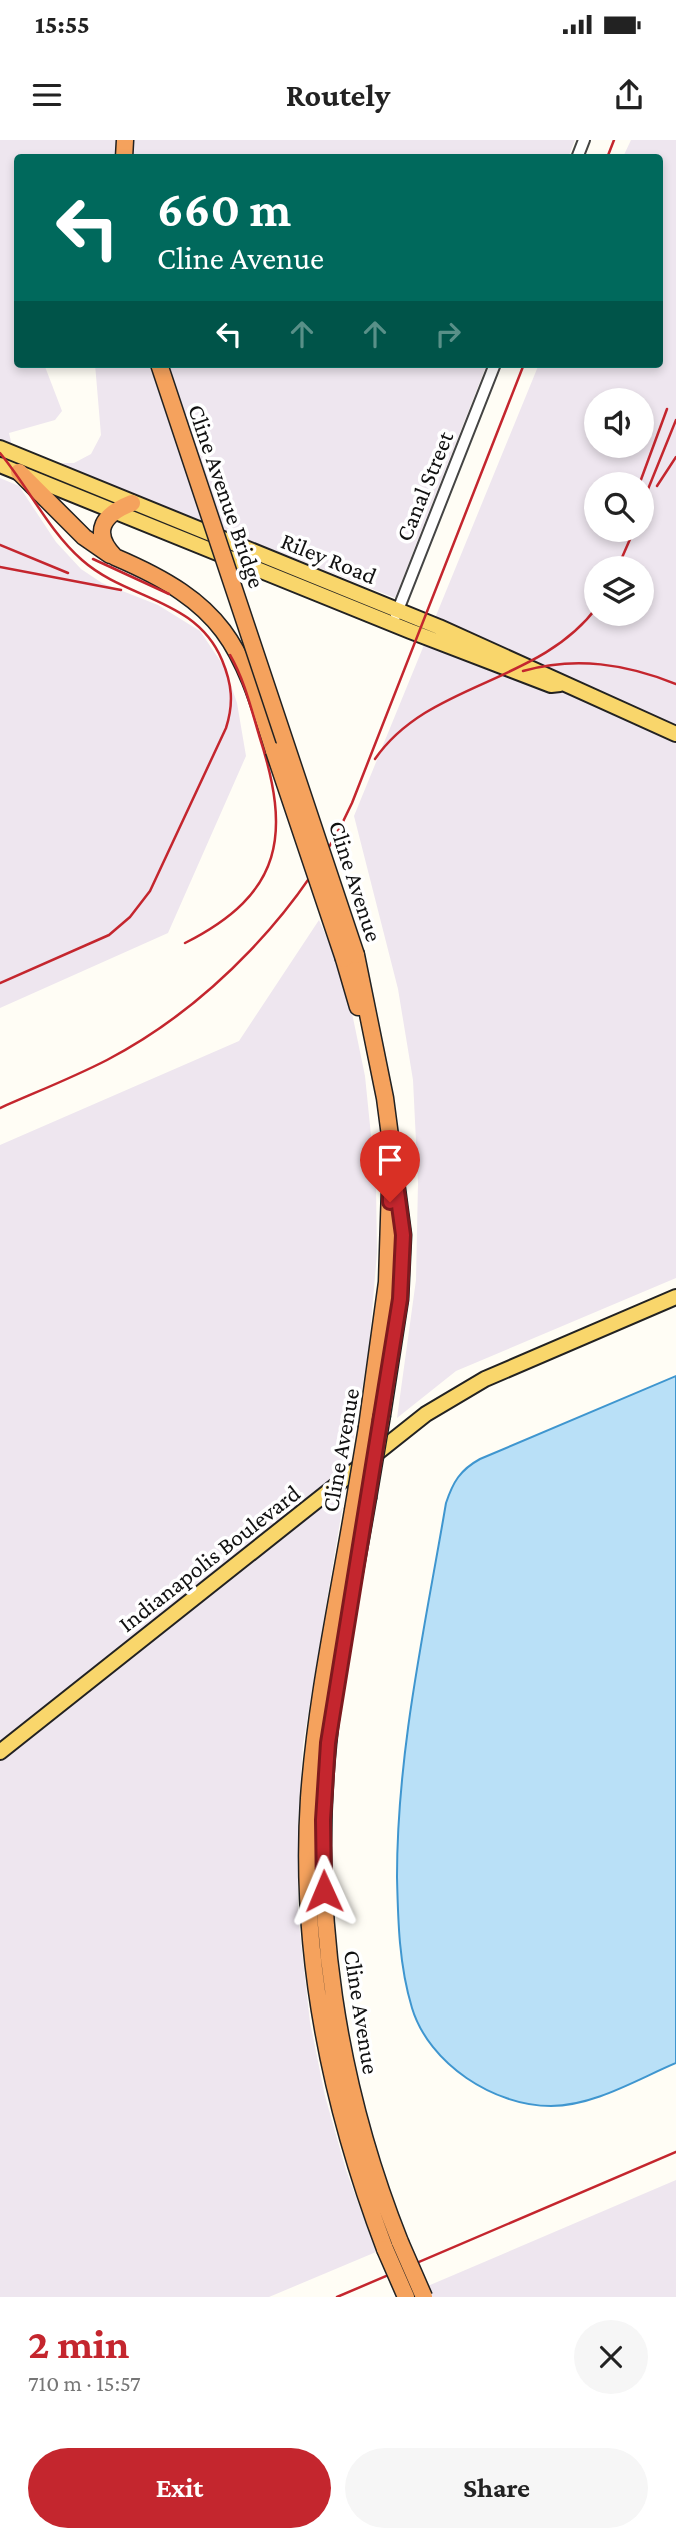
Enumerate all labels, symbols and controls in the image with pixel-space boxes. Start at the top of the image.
text: 15:55 [35,10,90,39]
icon: menu [28,76,66,114]
icon: share [610,76,648,114]
text: Routely [286,77,390,113]
icon: left [42,182,133,273]
text: 660 m [157,182,291,237]
text: Cline Avenue [157,240,324,276]
icon: left [210,315,248,353]
icon: ahead [283,315,321,353]
icon: ahead [356,315,394,353]
icon: right [429,315,467,353]
map controls [584,388,654,626]
button: sound [584,388,654,458]
street label: Cline Avenue Bridge [183,401,271,591]
street label: Canal Street [390,426,459,545]
button: search [584,472,654,542]
street label: Riley Road [277,527,381,589]
button: layers [584,556,654,626]
street label: Cline Avenue [324,817,388,945]
pin [360,1130,420,1202]
icon: arrive [371,1141,409,1179]
street label: Cline Avenue [316,1386,364,1514]
street label: Indianapolis Boulevard [113,1479,305,1637]
position arrow [287,1854,361,1928]
street label: Cline Avenue [339,1948,385,2076]
text: 2 min [28,2320,129,2367]
button: close [574,2320,648,2394]
text: 710 m · 15:57 [28,2370,141,2396]
button: Exit [28,2448,331,2528]
button: Share [345,2448,648,2528]

